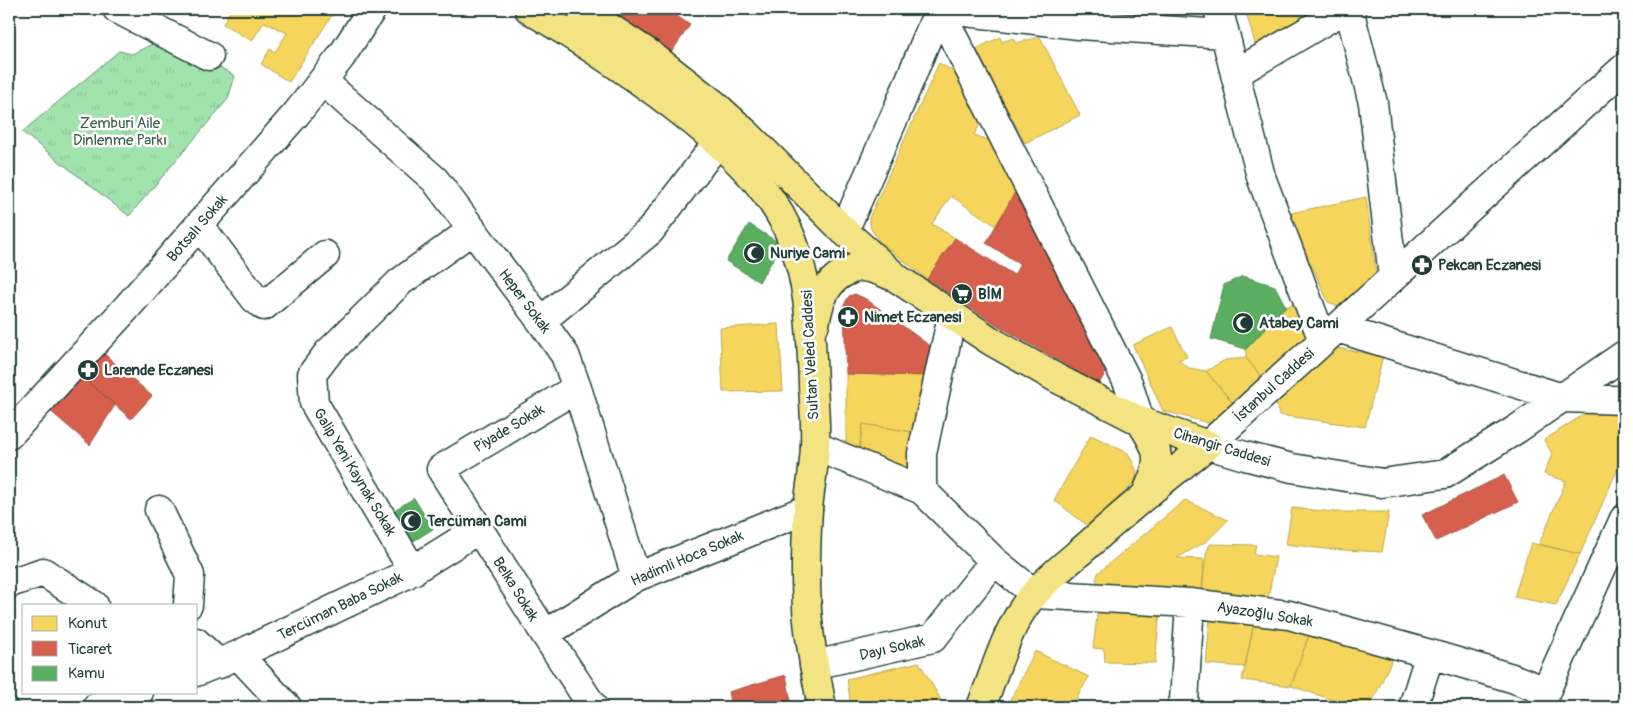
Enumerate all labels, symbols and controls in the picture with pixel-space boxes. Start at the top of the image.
park label: Zemburi Aile Dinlenme Parkı [73,114,167,150]
street label: Botsalı Sokak [163,190,232,266]
mosque icon: Nuriye Cami [742,241,766,265]
place label: Nuriye Cami [770,244,845,263]
pharmacy icon: Pekcan Eczanesi [1410,253,1434,277]
place label: Pekcan Eczanesi [1438,256,1541,275]
street label: Heper Sokak [494,265,555,338]
supermarket icon: BİM [950,282,974,306]
place label: BİM [978,285,1002,304]
street label: Sultan Veled Caddesi [798,289,823,420]
pharmacy icon: Nimet Eczanesi [836,305,860,329]
place label: Nimet Eczanesi [864,308,962,327]
mosque icon: Atabey Cami [1231,311,1255,335]
place label: Atabey Cami [1259,314,1339,333]
street label: İstanbul Caddesi [1230,344,1319,426]
pharmacy icon: Larende Eczanesi [76,358,100,382]
place label: Larende Eczanesi [104,361,214,380]
street label: Piyade Sokak [471,400,549,457]
street label: Galip Yeni Kaynak Sokak [309,405,401,540]
street label: Cihangir Caddesi [1171,424,1273,471]
mosque icon: Tercüman Cami [399,509,423,533]
place label: Tercüman Cami [426,512,527,531]
street label: Hadimli Hoca Sokak [628,526,747,591]
street label: Belka Sokak [488,554,543,626]
street label: Tercüman Baba Sokak [275,568,406,645]
street label: Ayazoğlu Sokak [1216,598,1315,632]
legend [22,604,198,694]
text: Konut [68,614,108,633]
street label: Dayı Sokak [858,632,927,665]
text: Ticaret [68,640,113,659]
text: Kamu [68,664,105,683]

